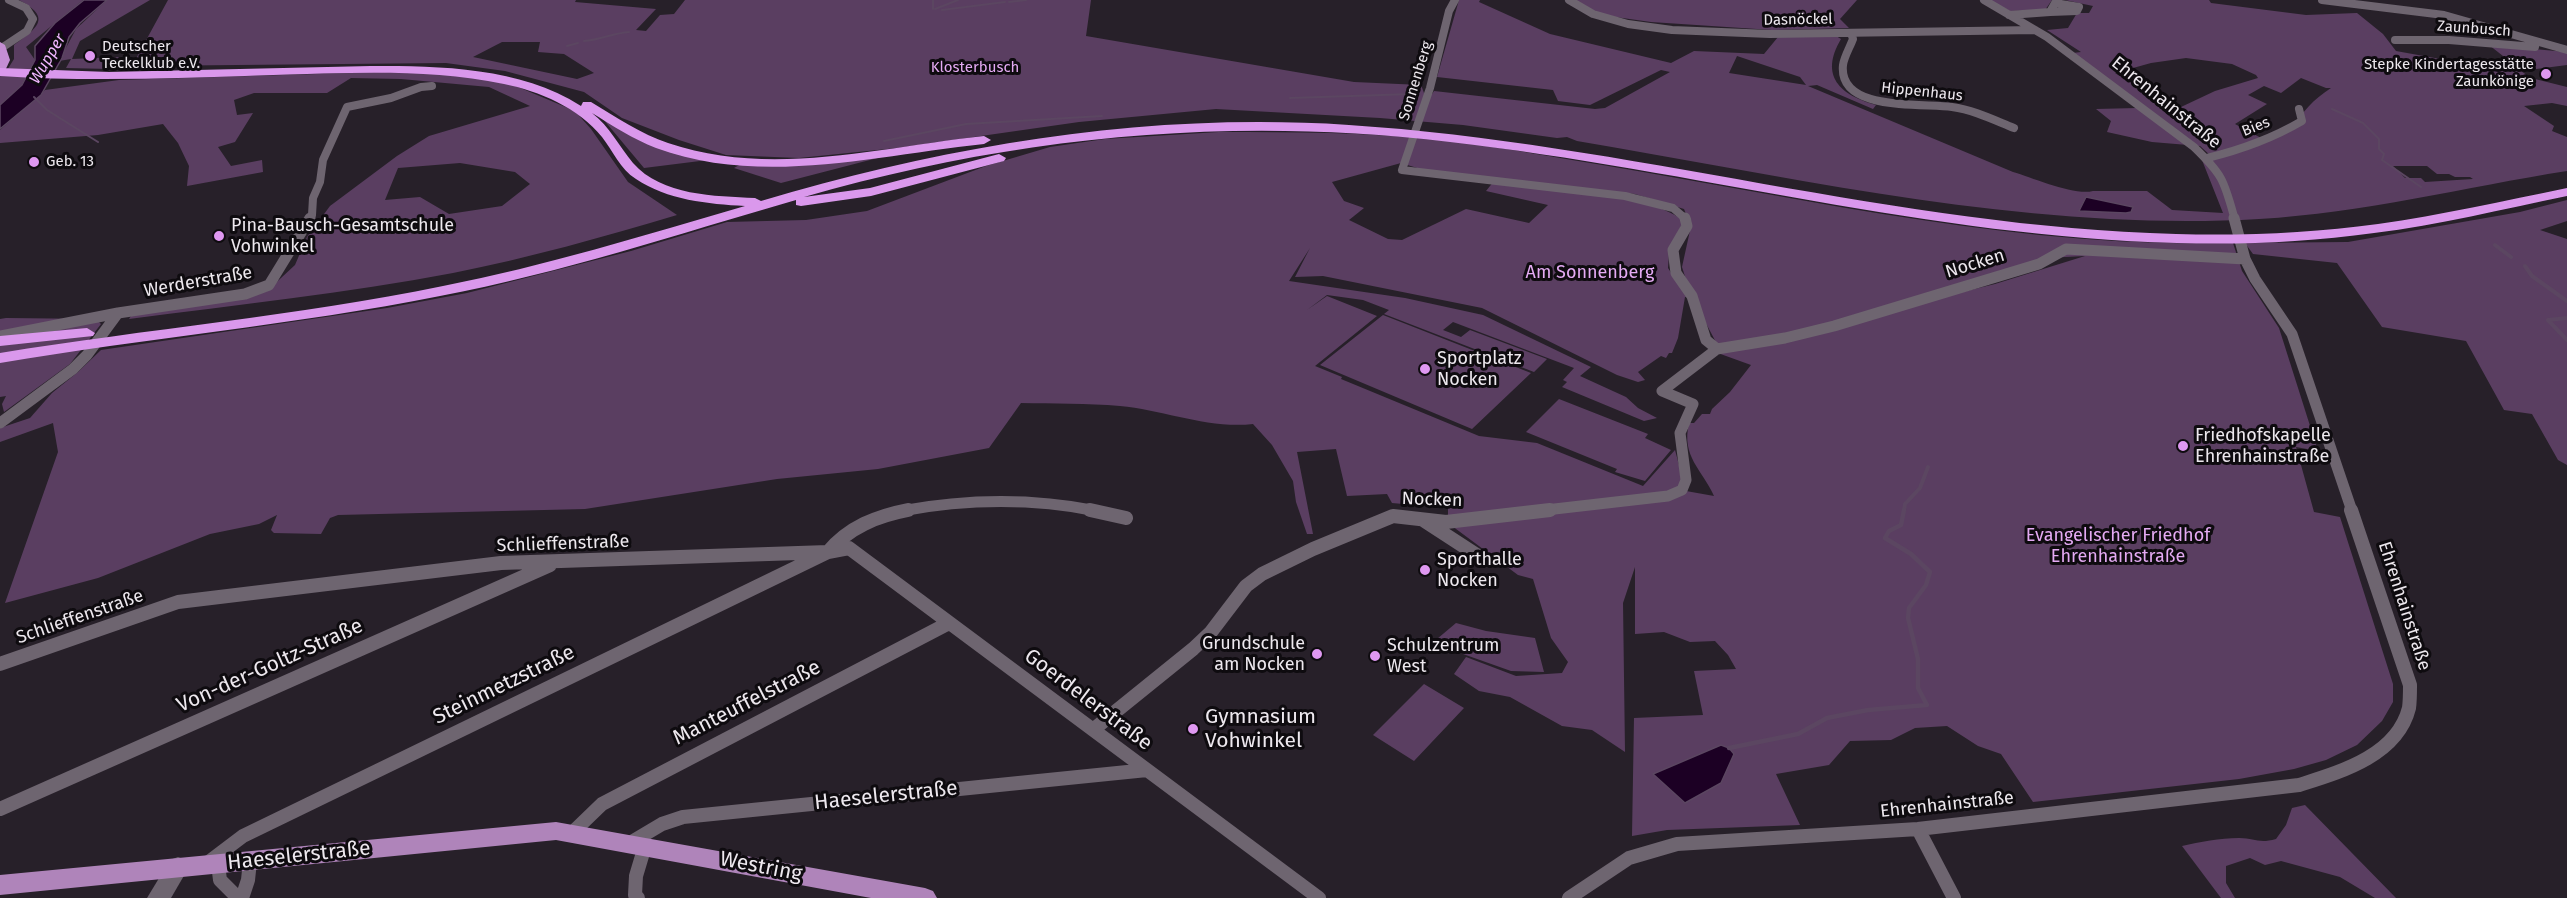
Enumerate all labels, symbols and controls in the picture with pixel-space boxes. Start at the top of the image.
street label: Dasnöckel [1763,10,1833,30]
street label: Zaunbusch [2437,17,2511,41]
water label: Wupper [26,30,70,88]
place label: Deutscher Teckelklub e.V. [102,38,200,73]
street label: Sonnenberg [1395,39,1437,123]
marker: Deutscher Teckelklub e.V. [83,49,97,63]
street label: Ehrenhainstraße [2107,52,2225,154]
place label: Stepke Kindertagesstätte Zaunkönige [2364,56,2534,91]
park label: Klosterbusch [931,59,1019,77]
marker: Stepke Kindertagesstätte Zaunkönige [2539,67,2553,81]
street label: Hippenhaus [1880,79,1964,105]
street label: Bies [2239,113,2273,141]
place label: Geb. 13 [46,153,94,171]
marker: Geb. 13 [27,155,41,169]
place label: Pina-Bausch-Gesamtschule Vohwinkel [231,215,454,258]
marker: Pina-Bausch-Gesamtschule Vohwinkel [212,229,226,243]
street label: Nocken [1943,245,2007,283]
street label: Werderstraße [142,262,254,302]
park label: Am Sonnenberg [1526,262,1654,284]
place label: Sportplatz Nocken [1437,348,1521,391]
marker: Sportplatz Nocken [1418,362,1432,376]
place label: Friedhofskapelle Ehrenhainstraße [2195,425,2331,468]
marker: Friedhofskapelle Ehrenhainstraße [2176,439,2190,453]
street label: Nocken [1401,488,1463,512]
park label: Evangelischer Friedhof Ehrenhainstraße [2026,525,2210,568]
street label: Schlieffenstraße [496,531,630,557]
street label: Ehrenhainstraße [2373,539,2435,673]
place label: Sporthalle Nocken [1437,549,1522,592]
marker: Sporthalle Nocken [1418,563,1432,577]
street label: Schlieffenstraße [14,585,146,649]
street label: Von-der-Goltz-Straße [173,614,367,718]
place label: Grundschule am Nocken [1202,633,1305,676]
place label: Schulzentrum West [1387,635,1499,678]
street label: Steinmetzstraße [429,640,579,730]
street label: Goerdelerstraße [1019,644,1157,756]
marker: Grundschule am Nocken [1310,647,1324,661]
marker: Schulzentrum West [1368,649,1382,663]
street label: Manteuffelstraße [669,655,825,751]
place label: Gymnasium Vohwinkel [1205,704,1316,754]
marker: Gymnasium Vohwinkel [1186,722,1200,736]
street label: Haeselerstraße [813,776,959,816]
street label: Ehrenhainstraße [1879,787,2015,823]
street label: Haeselerstraße [226,836,372,876]
street label: Westring [718,847,804,887]

